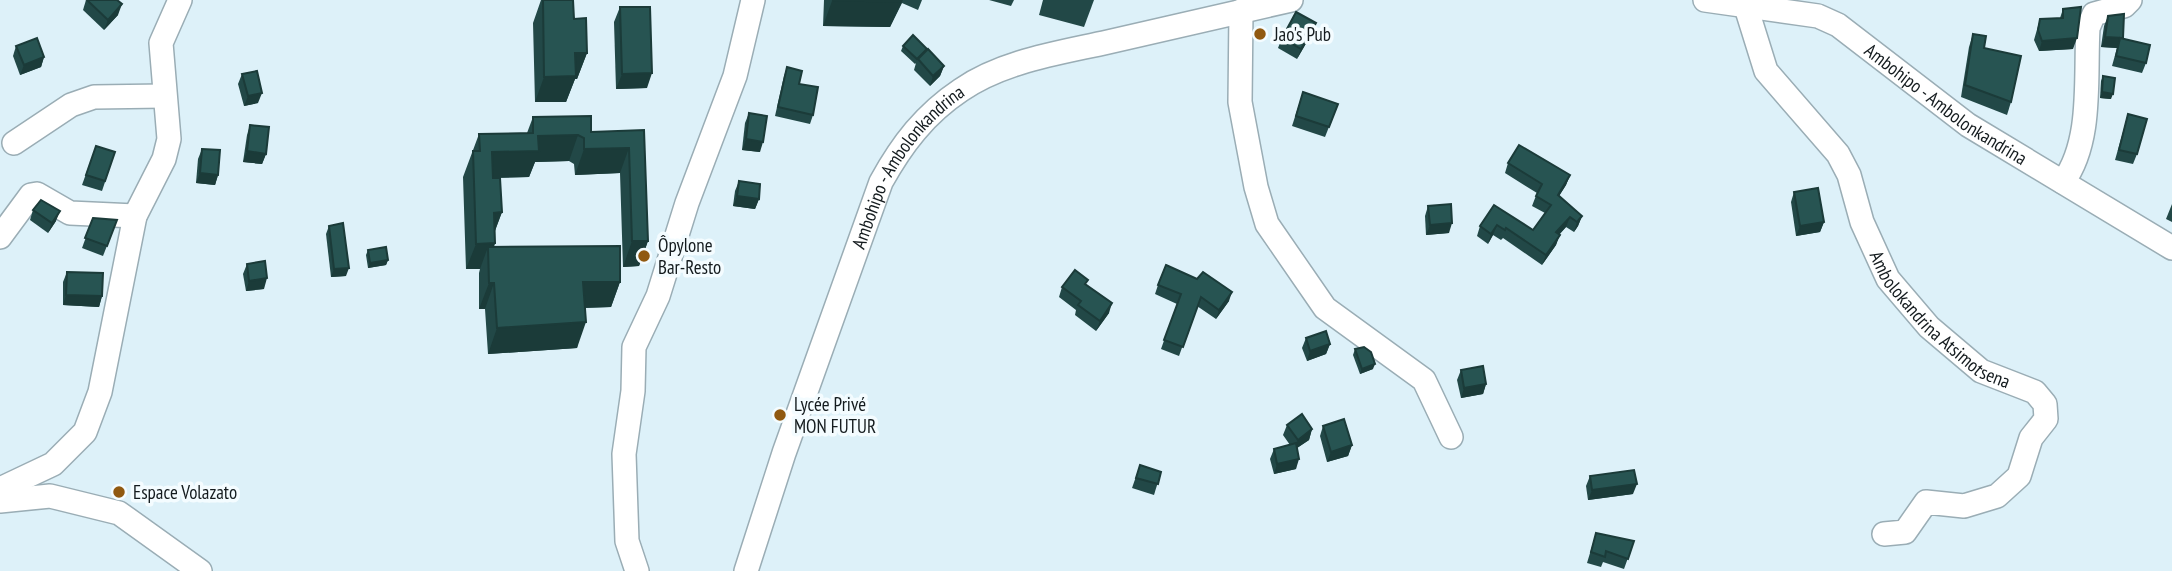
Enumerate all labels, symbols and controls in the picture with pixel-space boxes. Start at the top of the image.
place label: Jao's Pub [1273,22,1331,46]
marker: Jao's Pub [1252,26,1268,42]
street label: Ambohipo - Ambolonkandrina [1860,38,2032,170]
street label: Ambohipo - Ambolonkandrina [846,79,969,252]
place label: Ôpylone Bar-Resto [658,233,721,279]
street label: Ambolokandrina Atsimotsena [1865,247,2014,393]
marker: Ôpylone Bar-Resto [636,248,652,264]
place label: Lycée Privé MON FUTUR [794,392,876,438]
marker: Lycée Privé MON FUTUR [772,407,788,423]
place label: Espace Volazato [133,480,237,504]
marker: Espace Volazato [111,484,127,500]

